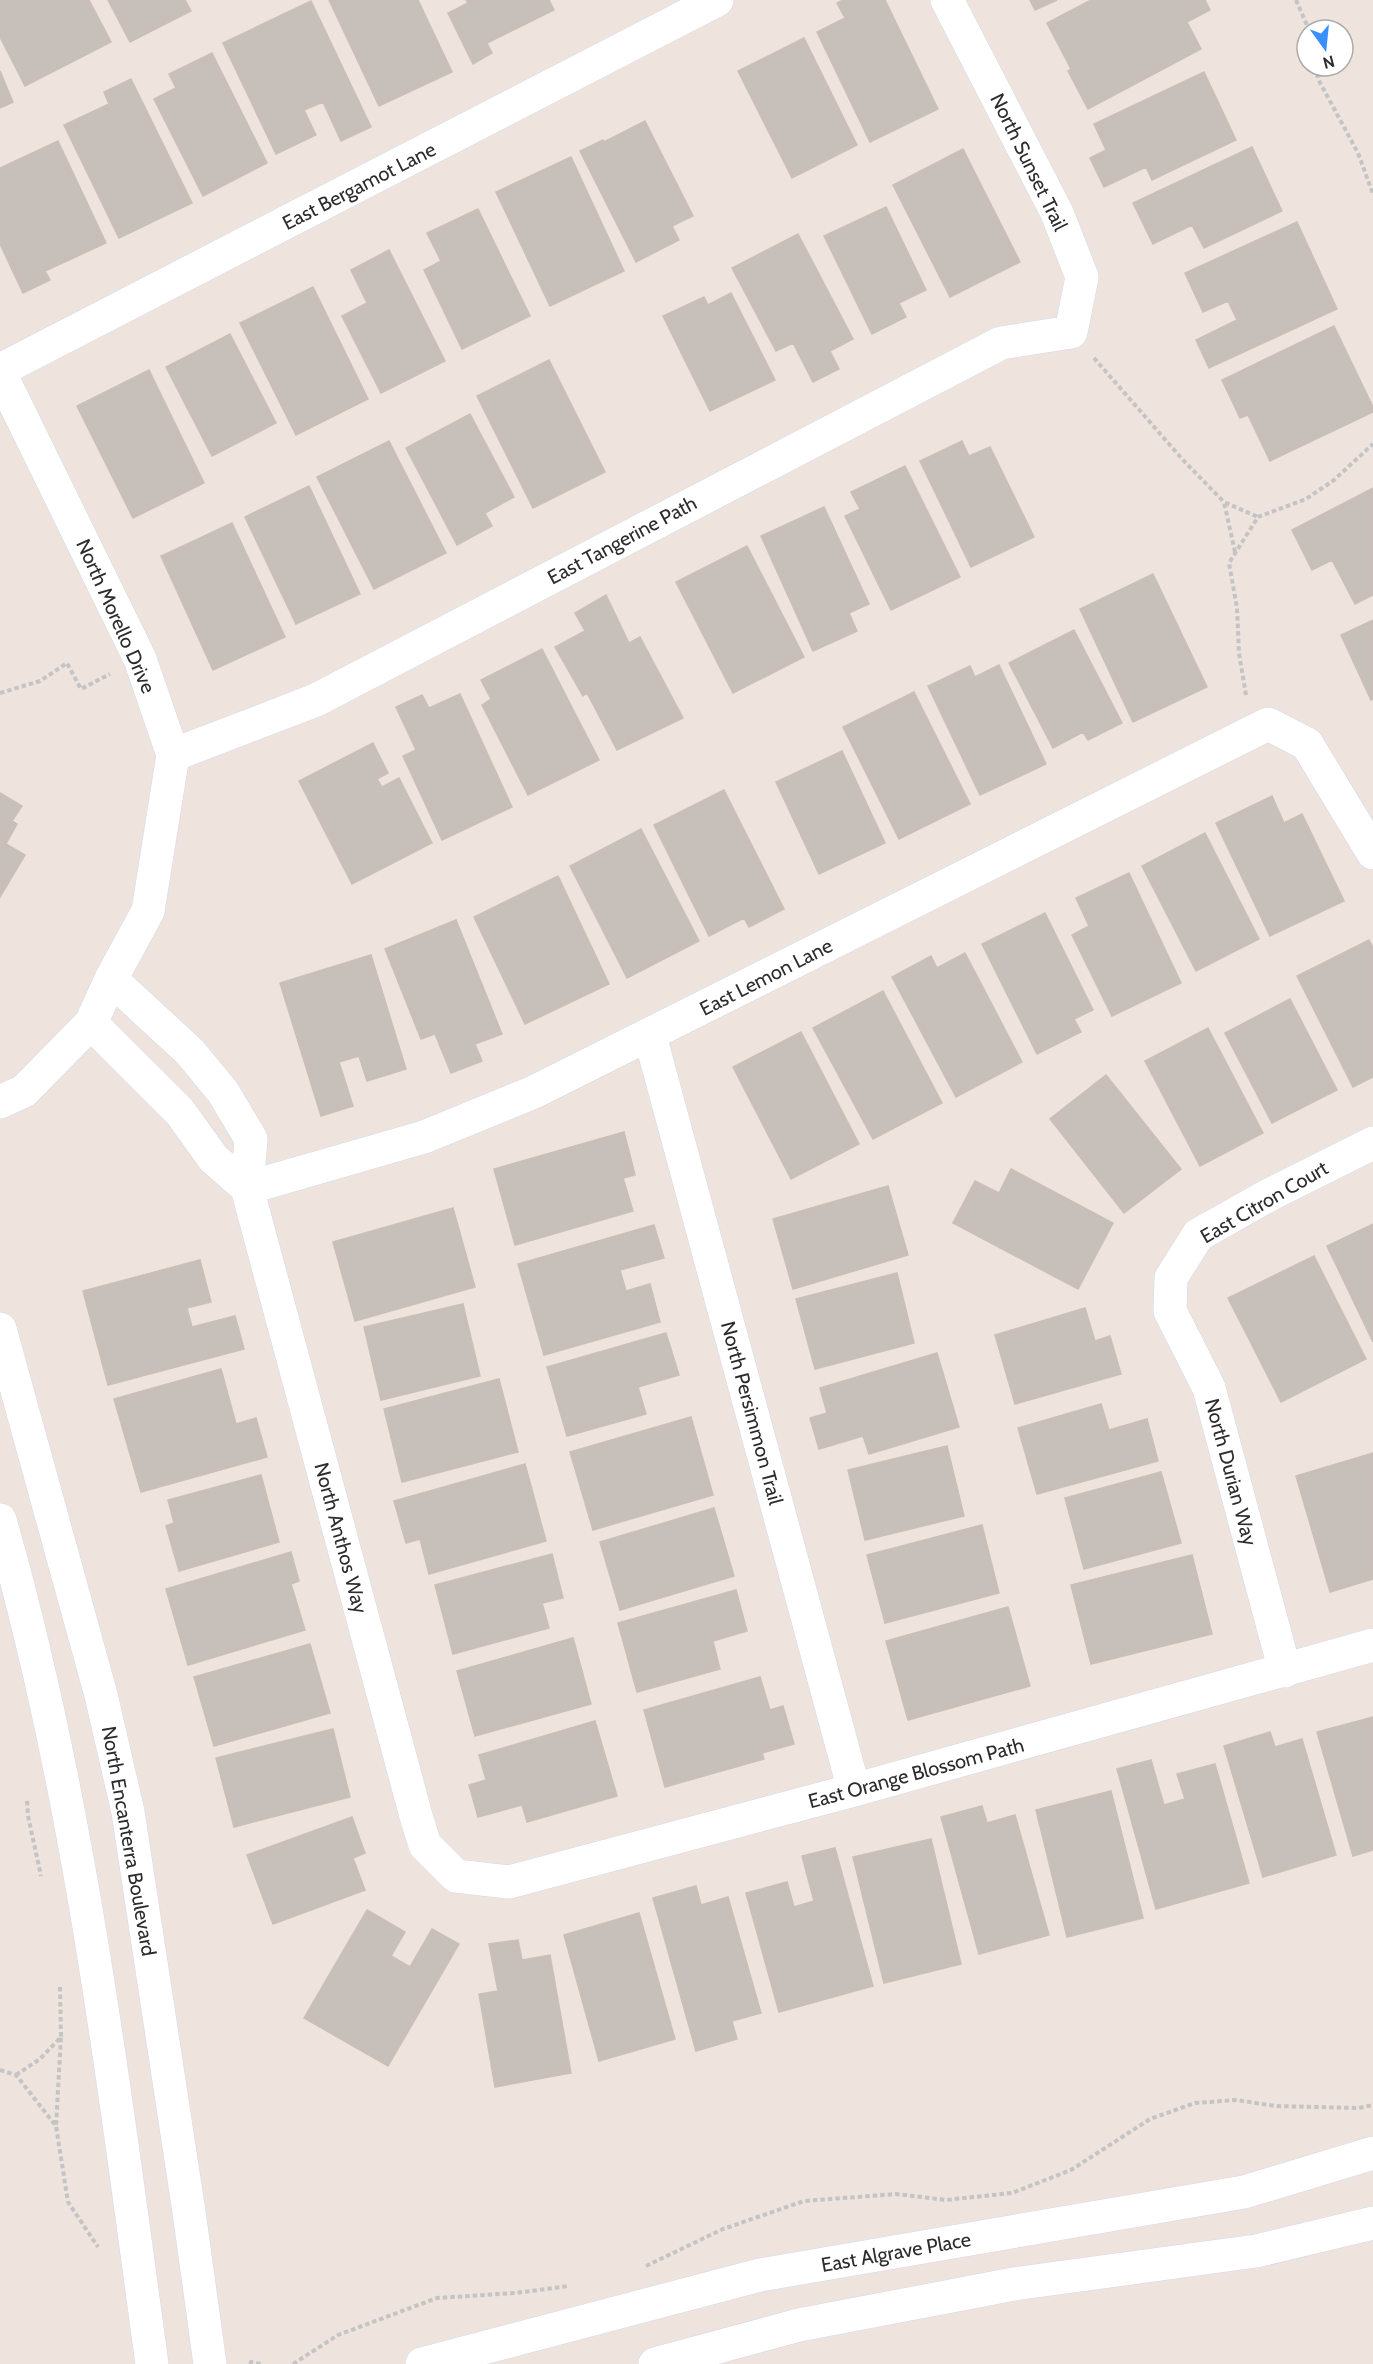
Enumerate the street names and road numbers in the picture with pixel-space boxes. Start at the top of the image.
street label: North Sunset Trail [985,89,1073,235]
street label: East Bergamot Lane [278,137,440,235]
street label: East Tangerine Path [543,491,701,589]
street label: North Morello Drive [71,535,161,697]
street label: East Lemon Lane [696,933,836,1021]
street label: East Citron Court [1196,1156,1332,1248]
street label: North Persimmon Trail [716,1319,788,1508]
street label: North Durian Way [1200,1396,1262,1548]
street label: North Anthos Way [309,1460,373,1616]
street label: North Encanterra Boulevard [97,1724,161,1958]
street label: East Orange Blossom Path [806,1733,1026,1813]
street label: East Algrave Place [819,2227,973,2277]

